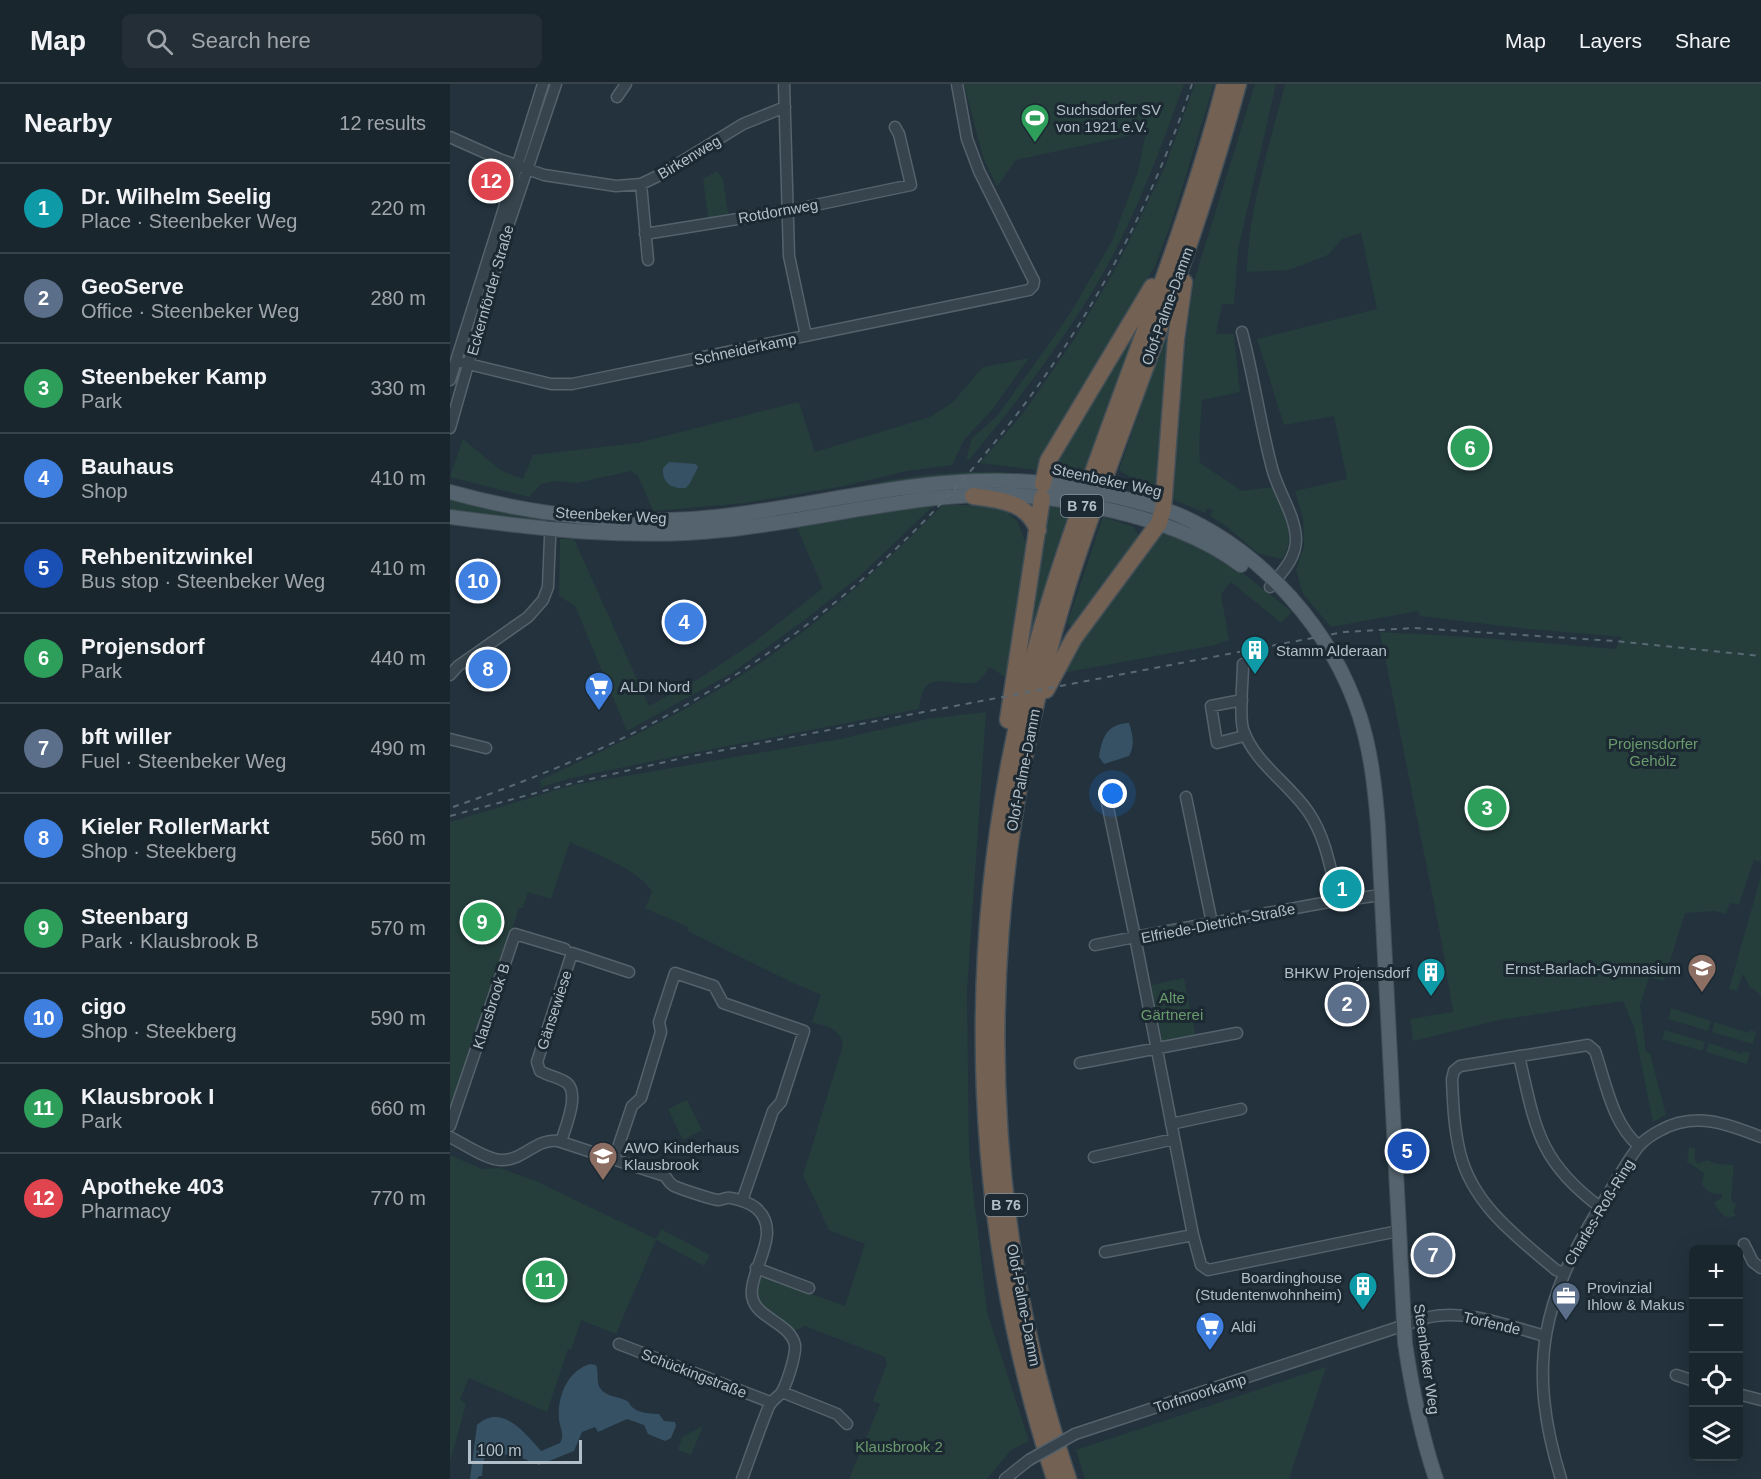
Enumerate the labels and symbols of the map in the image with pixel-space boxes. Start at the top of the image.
place label: Suchsdorfer SV von 1921 e.V. [1056,101,1161,135]
sports icon: Suchsdorfer SV von 1921 e.V. [1019,102,1051,144]
street label: Birkenweg [655,132,723,182]
pin: 12 [472,158,510,204]
street label: Rotdornweg [737,196,819,226]
street label: Eckernförder Straße [463,223,517,357]
street label: Olof-Palme-Damm [1138,245,1196,367]
street label: Schneiderkamp [692,330,798,368]
pin: 6 [1450,426,1490,470]
street label: Steenbeker Weg [1051,460,1163,500]
road number: B 76 [1061,495,1103,517]
street label: Steenbeker Weg [555,504,667,526]
pin: 10 [459,558,498,604]
pin: 4 [664,600,704,644]
building icon: Stamm Alderaan [1239,634,1271,676]
place label: Stamm Alderaan [1276,642,1387,659]
pin: 8 [468,646,507,692]
supermarket icon: ALDI Nord [583,670,615,712]
place label: ALDI Nord [620,678,690,695]
street label: Olof-Palme-Damm [1003,707,1043,833]
park label: Projensdorfer Gehölz [1608,735,1698,769]
your location [1098,779,1127,808]
pin: 3 [1468,786,1506,830]
pin: 1 [1322,866,1362,912]
pin: 9 [462,900,501,944]
street label: Elfriede-Dietrich-Straße [1139,900,1297,946]
school or university icon: Ernst-Barlach-Gymnasium [1686,952,1718,994]
building icon: BHKW Projensdorf [1415,956,1447,998]
place label: Ernst-Barlach-Gymnasium [1505,960,1681,977]
street label: Klausbrook B [469,961,513,1051]
place label: BHKW Projensdorf [1284,964,1411,981]
street label: Gänsewiese [533,968,575,1052]
pin: 2 [1328,982,1366,1026]
park label: Alte Gärtnerei [1141,989,1203,1023]
pin: 5 [1388,1128,1426,1174]
place label: AWO Kinderhaus Klausbrook [624,1139,739,1173]
school or university icon: AWO Kinderhaus Klausbrook [587,1140,619,1182]
street label: Charles-Roß-Ring [1561,1156,1637,1268]
road number: B 76 [985,1194,1027,1216]
pin: 7 [1414,1232,1452,1278]
street label: Olof-Palme-Damm [1004,1242,1044,1368]
pin: 11 [526,1258,565,1302]
place label: Boardinghouse (Studentenwohnheim) [1195,1269,1342,1303]
building icon: Boardinghouse (Studentenwohnheim) [1347,1270,1379,1312]
place label: Provinzial Ihlow & Makus [1587,1279,1685,1313]
office icon: Provinzial Ihlow & Makus [1550,1280,1582,1322]
street label: Steenbeker Weg [1411,1303,1443,1415]
street label: Torfende [1462,1308,1522,1338]
supermarket icon: Aldi [1194,1310,1226,1352]
place label: Aldi [1231,1318,1256,1335]
street label: Schückingstraße [639,1345,749,1401]
street label: Torfmoorkamp [1152,1370,1248,1416]
scale bar [468,1437,582,1464]
park label: Klausbrook 2 [855,1438,943,1455]

